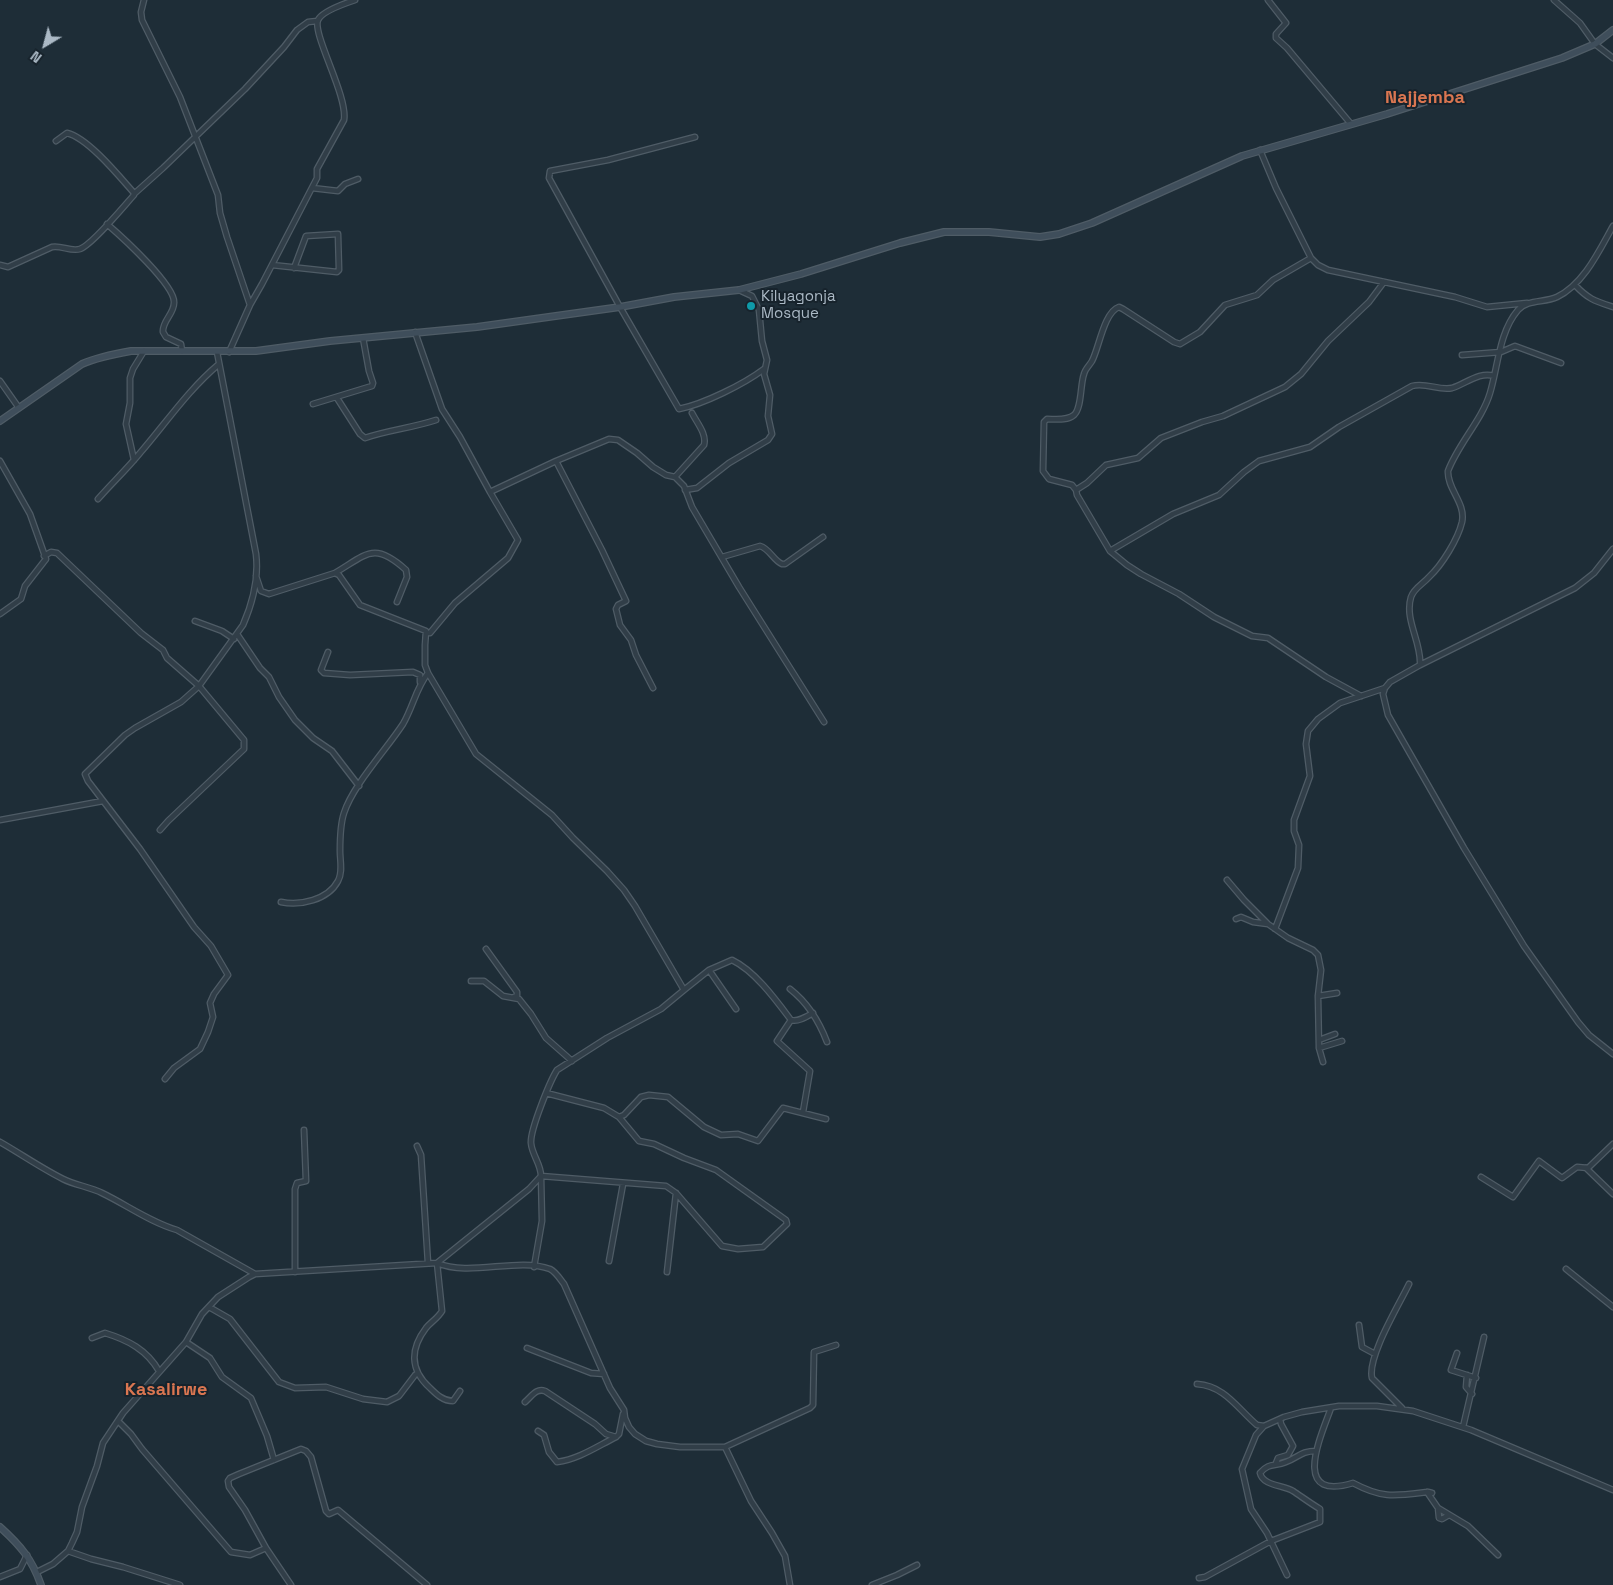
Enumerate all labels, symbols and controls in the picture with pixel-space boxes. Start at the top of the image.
north arrow [20,20,70,70]
text: N [27,47,45,67]
district label: Najjemba [1385,87,1465,109]
place label: Kilyagonja Mosque [761,288,836,323]
marker: Kilyagonja Mosque [745,300,757,312]
district label: Kasalirwe [125,1379,207,1401]

